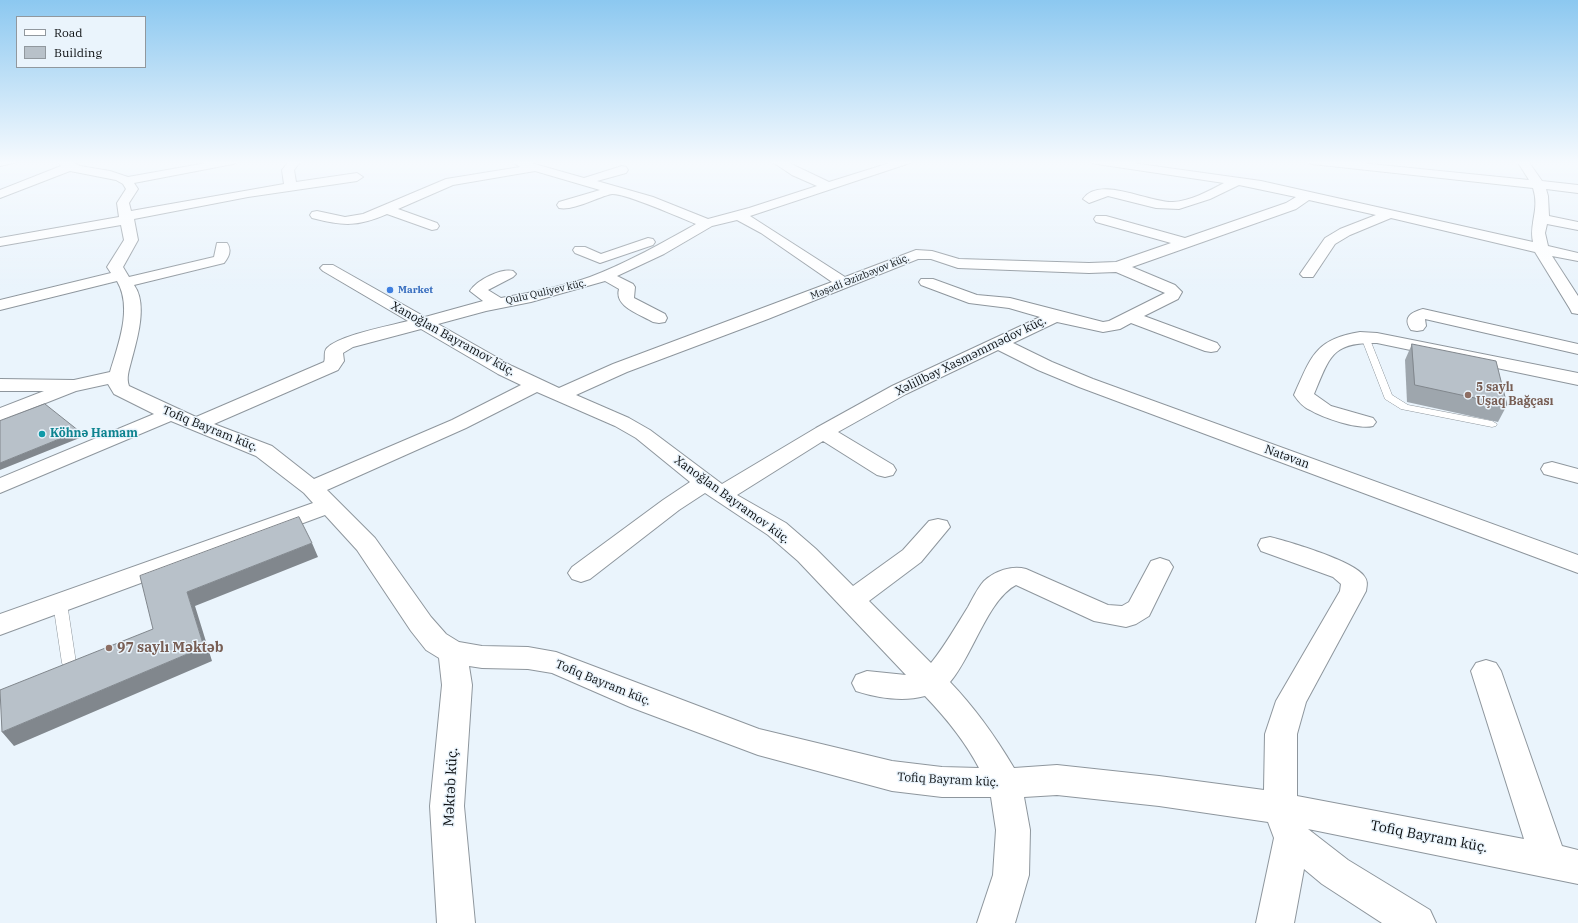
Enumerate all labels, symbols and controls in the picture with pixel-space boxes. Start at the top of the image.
legend [16,16,146,68]
text: Road [54,25,83,40]
text: Building [54,45,102,60]
street label: Məşədi Əzizbəyov küç. [809,252,911,302]
street label: Qulu Quliyev küç. [505,277,587,307]
place label: Market [398,284,433,296]
marker: Market [385,285,395,295]
street label: Xanoğlan Bayramov küç. [388,299,518,379]
street label: Xəlillbəy Xasməmmədov küç. [893,313,1049,399]
place label: 5 saylı Uşaq Bağçası [1476,381,1554,409]
marker: 5 saylı Uşaq Bağçası [1463,390,1473,400]
street label: Tofiq Bayram küç. [160,403,260,455]
place label: Köhnə Hamam [50,427,138,441]
marker: Köhnə Hamam [37,429,47,439]
street label: Natəvan [1263,442,1311,472]
street label: Xanoğlan Bayramov küç. [671,453,793,547]
place label: 97 saylı Məktəb [117,640,223,656]
marker: 97 saylı Məktəb [104,643,114,653]
street label: Tofiq Bayram küç. [553,657,653,709]
street label: Məktəb küç. [441,747,461,827]
street label: Tofiq Bayram küç. [897,770,999,790]
street label: Tofiq Bayram küç. [1369,817,1489,857]

